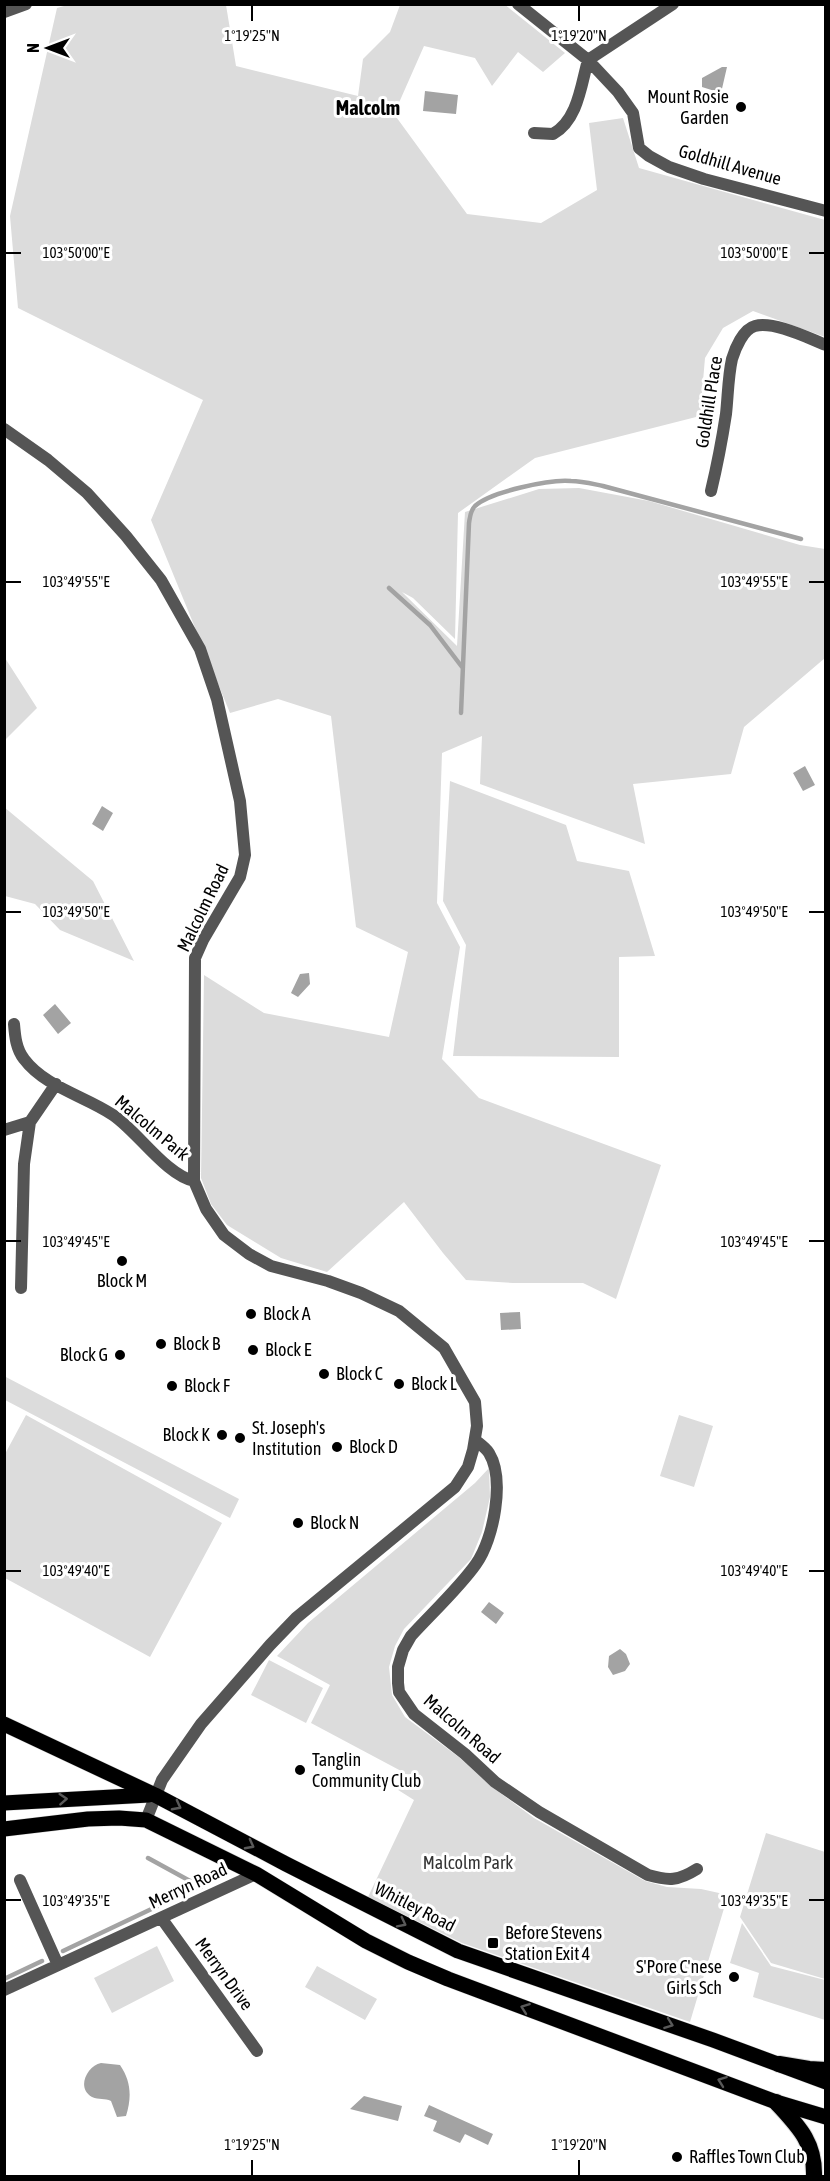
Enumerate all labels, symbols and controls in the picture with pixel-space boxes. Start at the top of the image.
north arrow [18,18,78,78]
text: 1°19'25"N [224,27,280,44]
text: 1°19'20"N [551,27,607,44]
text: N [24,43,42,53]
place label: Mount Rosie Garden [647,86,729,128]
district label: Malcolm [336,96,400,119]
marker: Mount Rosie Garden [734,100,748,114]
street label: Goldhill Avenue [676,140,784,189]
text: 103°50'00"E [42,244,110,261]
text: 103°50'00"E [720,244,788,261]
street label: Goldhill Place [691,354,726,449]
text: 103°49'55"E [42,573,110,590]
text: 103°49'55"E [720,573,788,590]
street label: Malcolm Road [172,861,233,955]
text: 103°49'50"E [42,903,110,920]
text: 103°49'50"E [720,903,788,920]
street label: Malcolm Park [111,1091,194,1165]
text: 103°49'45"E [42,1233,110,1250]
text: 103°49'45"E [720,1233,788,1250]
marker: Block M [115,1254,129,1268]
place label: Block M [97,1270,147,1291]
place label: Block A [263,1303,311,1324]
marker: Block A [244,1307,258,1321]
place label: Block B [173,1333,221,1354]
marker: Block B [154,1337,168,1351]
place label: Block E [265,1339,312,1360]
marker: Block E [246,1343,260,1357]
place label: Block G [60,1344,108,1365]
marker: Block G [113,1348,127,1362]
place label: Block C [336,1363,383,1384]
marker: Block C [317,1367,331,1381]
place label: Block L [411,1373,457,1394]
place label: Block F [184,1375,231,1396]
marker: Block L [392,1377,406,1391]
marker: Block F [165,1379,179,1393]
place label: St. Joseph's Institution [252,1417,325,1459]
place label: Block K [163,1424,210,1445]
marker: Block K [215,1428,229,1442]
marker: St. Joseph's Institution [233,1431,247,1445]
place label: Block D [349,1436,398,1457]
marker: Block D [330,1440,344,1454]
place label: Block N [310,1512,359,1533]
marker: Block N [291,1516,305,1530]
text: 103°49'40"E [42,1562,110,1579]
text: 103°49'40"E [720,1562,788,1579]
street label: Malcolm Road [420,1690,505,1768]
place label: Tanglin Community Club [312,1749,421,1791]
marker: Tanglin Community Club [293,1763,307,1777]
one-way arrow [58,1793,67,1806]
one-way arrow [170,1799,181,1810]
one-way arrow [244,1838,254,1849]
park label: Malcolm Park [423,1852,513,1873]
street label: Merryn Road [145,1858,230,1913]
street label: Whitley Road [371,1877,459,1936]
text: 103°49'35"E [42,1892,110,1909]
text: 103°49'35"E [720,1892,788,1909]
one-way arrow [396,1916,407,1927]
place label: Before Stevens Station Exit 4 [505,1922,602,1964]
street label: Merryn Drive [191,1933,258,2014]
marker: Before Stevens Station Exit 4 [486,1936,500,1950]
place label: S'Pore C'nese Girls Sch [636,1956,722,1998]
marker: S'Pore C'nese Girls Sch [727,1970,741,1984]
one-way arrow [520,2002,531,2015]
one-way arrow [664,2016,674,2029]
one-way arrow [717,2076,727,2089]
text: 1°19'25"N [224,2136,280,2153]
text: 1°19'20"N [551,2136,607,2153]
place label: Raffles Town Club [689,2146,805,2167]
marker: Raffles Town Club [670,2150,684,2164]

